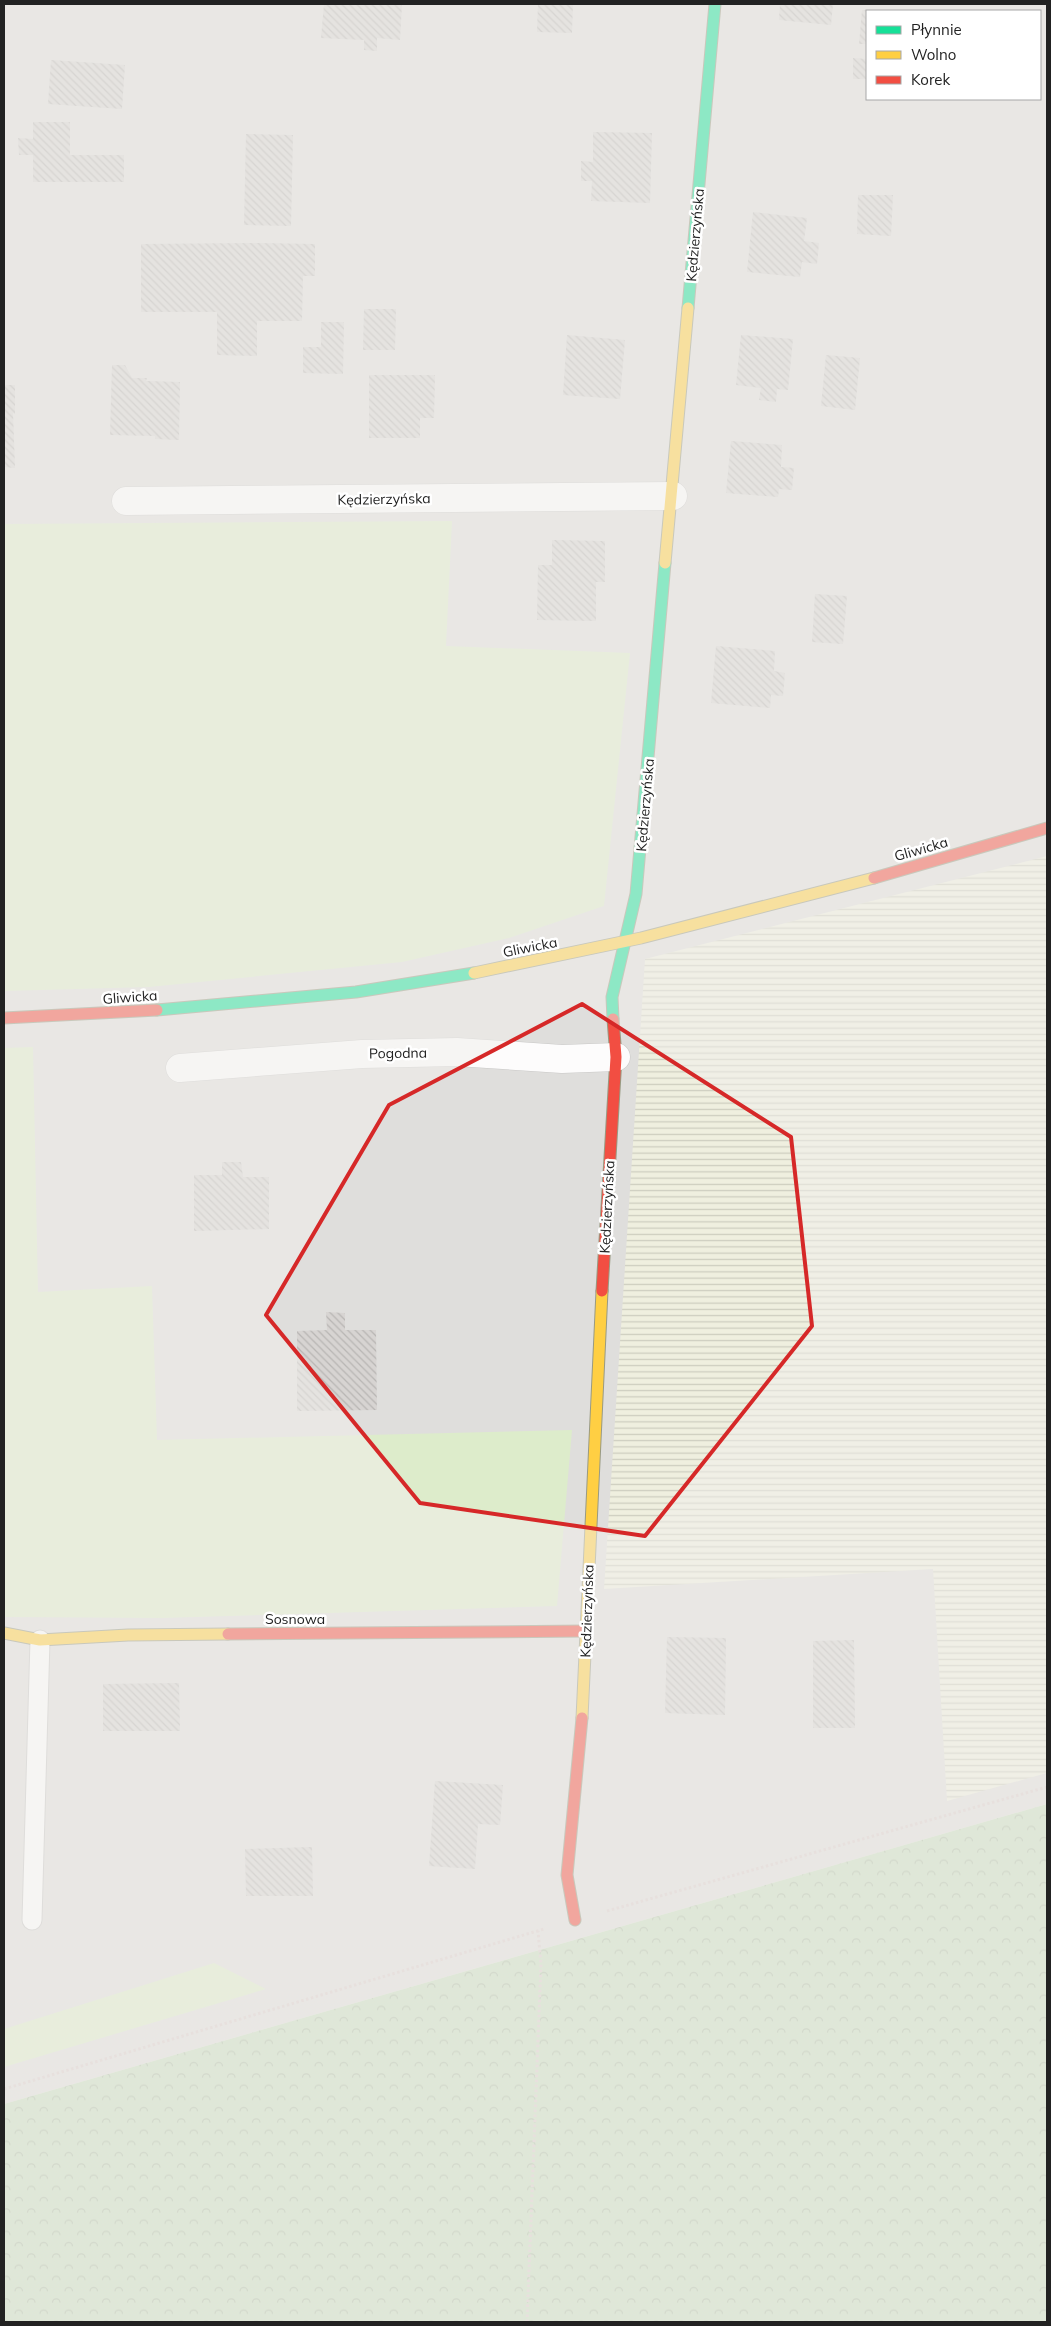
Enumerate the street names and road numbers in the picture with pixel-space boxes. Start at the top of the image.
street label: Kędzierzyńska [682,188,708,282]
street label: Kędzierzyńska [337,489,431,509]
street label: Kędzierzyńska [632,758,658,852]
street label: Gliwicka [892,833,950,865]
street label: Gliwicka [501,933,559,961]
street label: Gliwicka [102,986,158,1008]
street label: Pogodna [369,1043,427,1063]
street label: Kędzierzyńska [596,1160,618,1254]
street label: Kędzierzyńska [576,1564,598,1658]
street label: Sosnowa [265,1610,325,1628]

